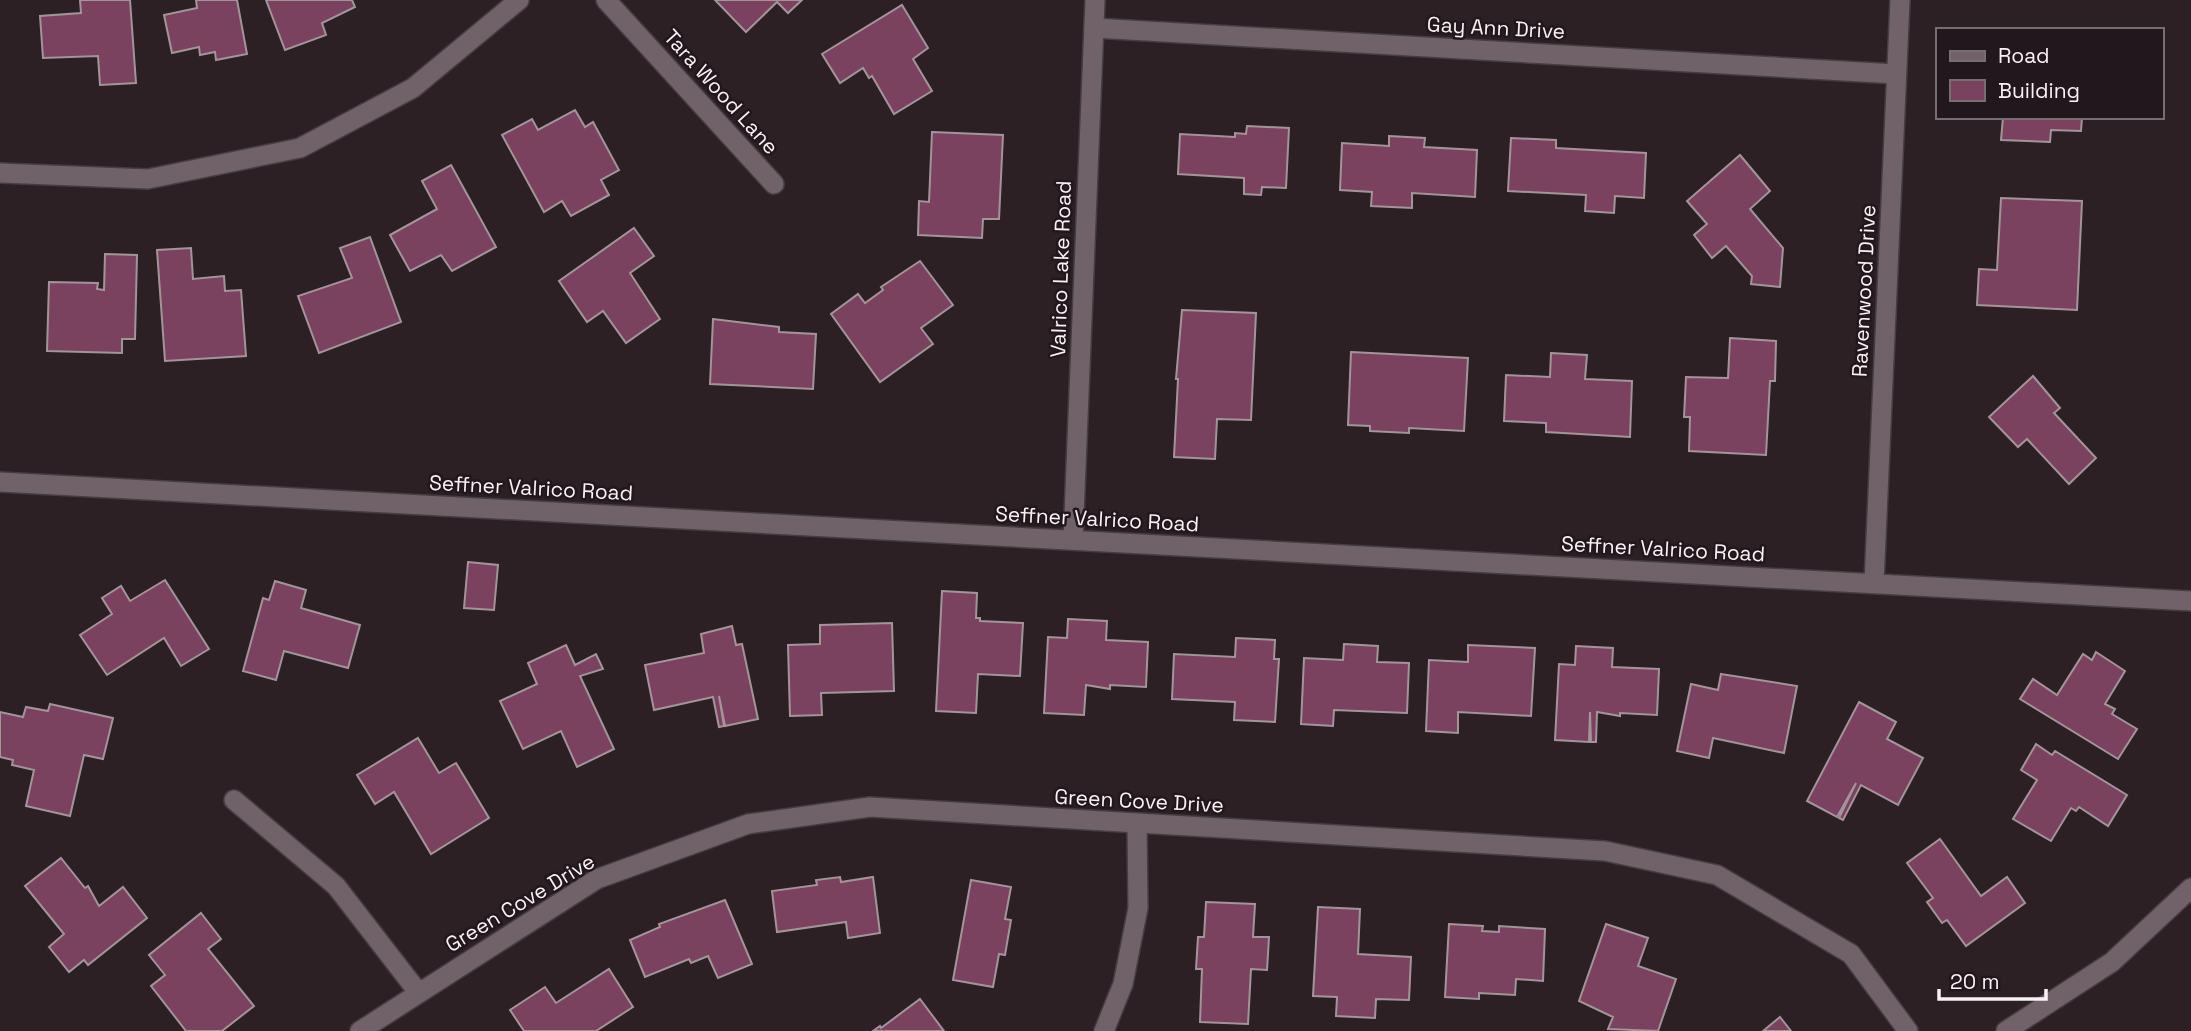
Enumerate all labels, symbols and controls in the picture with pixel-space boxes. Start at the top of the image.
street label: Gay Ann Drive [1426,10,1566,45]
street label: Tara Wood Lane [658,23,785,160]
legend [1936,28,2163,119]
text: Road [1998,42,2050,69]
text: Building [1998,77,2080,104]
street label: Valrico Lake Road [1044,180,1077,358]
street label: Ravenwood Drive [1846,204,1882,378]
street label: Seffner Valrico Road [428,469,634,506]
street label: Seffner Valrico Road [994,500,1200,537]
street label: Seffner Valrico Road [1560,530,1766,567]
street label: Green Cove Drive [1054,783,1224,818]
street label: Green Cove Drive [440,847,599,958]
scale bar [1939,958,2046,1002]
text: 20 m [1950,968,2000,995]

